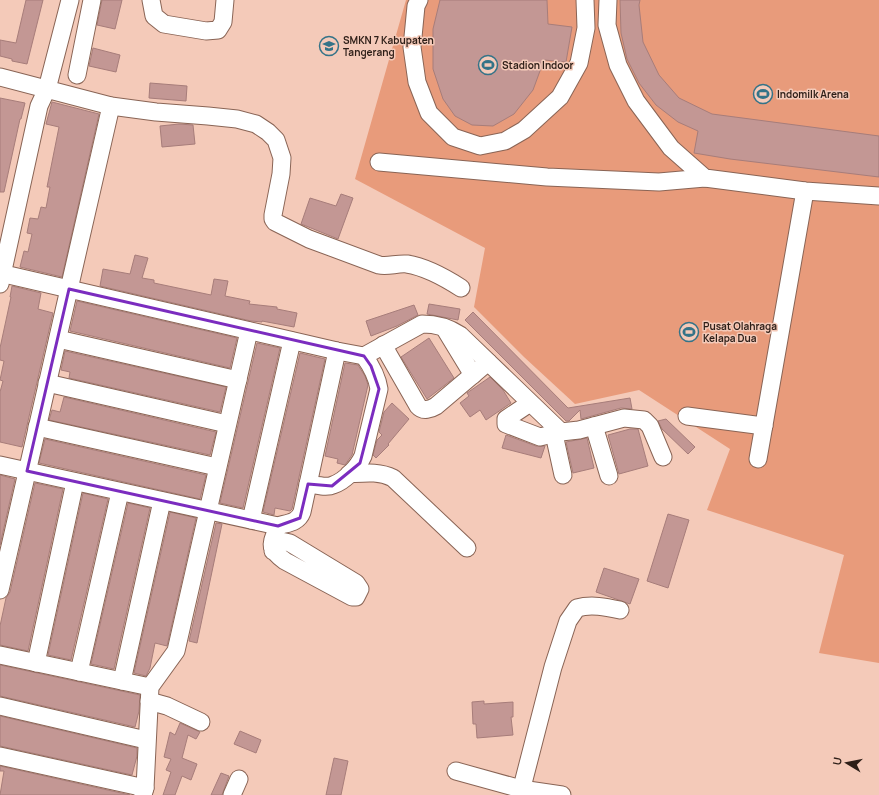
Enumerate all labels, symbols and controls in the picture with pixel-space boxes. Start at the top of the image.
place label: SMKN 7 Kabupaten Tangerang [343,33,434,59]
school or university icon: SMKN 7 Kabupaten Tangerang [318,35,340,57]
sports icon: Stadion Indoor [477,54,499,76]
place label: Stadion Indoor [502,58,574,72]
sports icon: Indomilk Arena [752,83,774,105]
place label: Indomilk Arena [777,87,849,101]
place label: Pusat Olahraga Kelapa Dua [703,319,777,345]
sports icon: Pusat Olahraga Kelapa Dua [678,321,700,343]
north arrow [827,743,867,783]
text: U [829,756,845,766]

